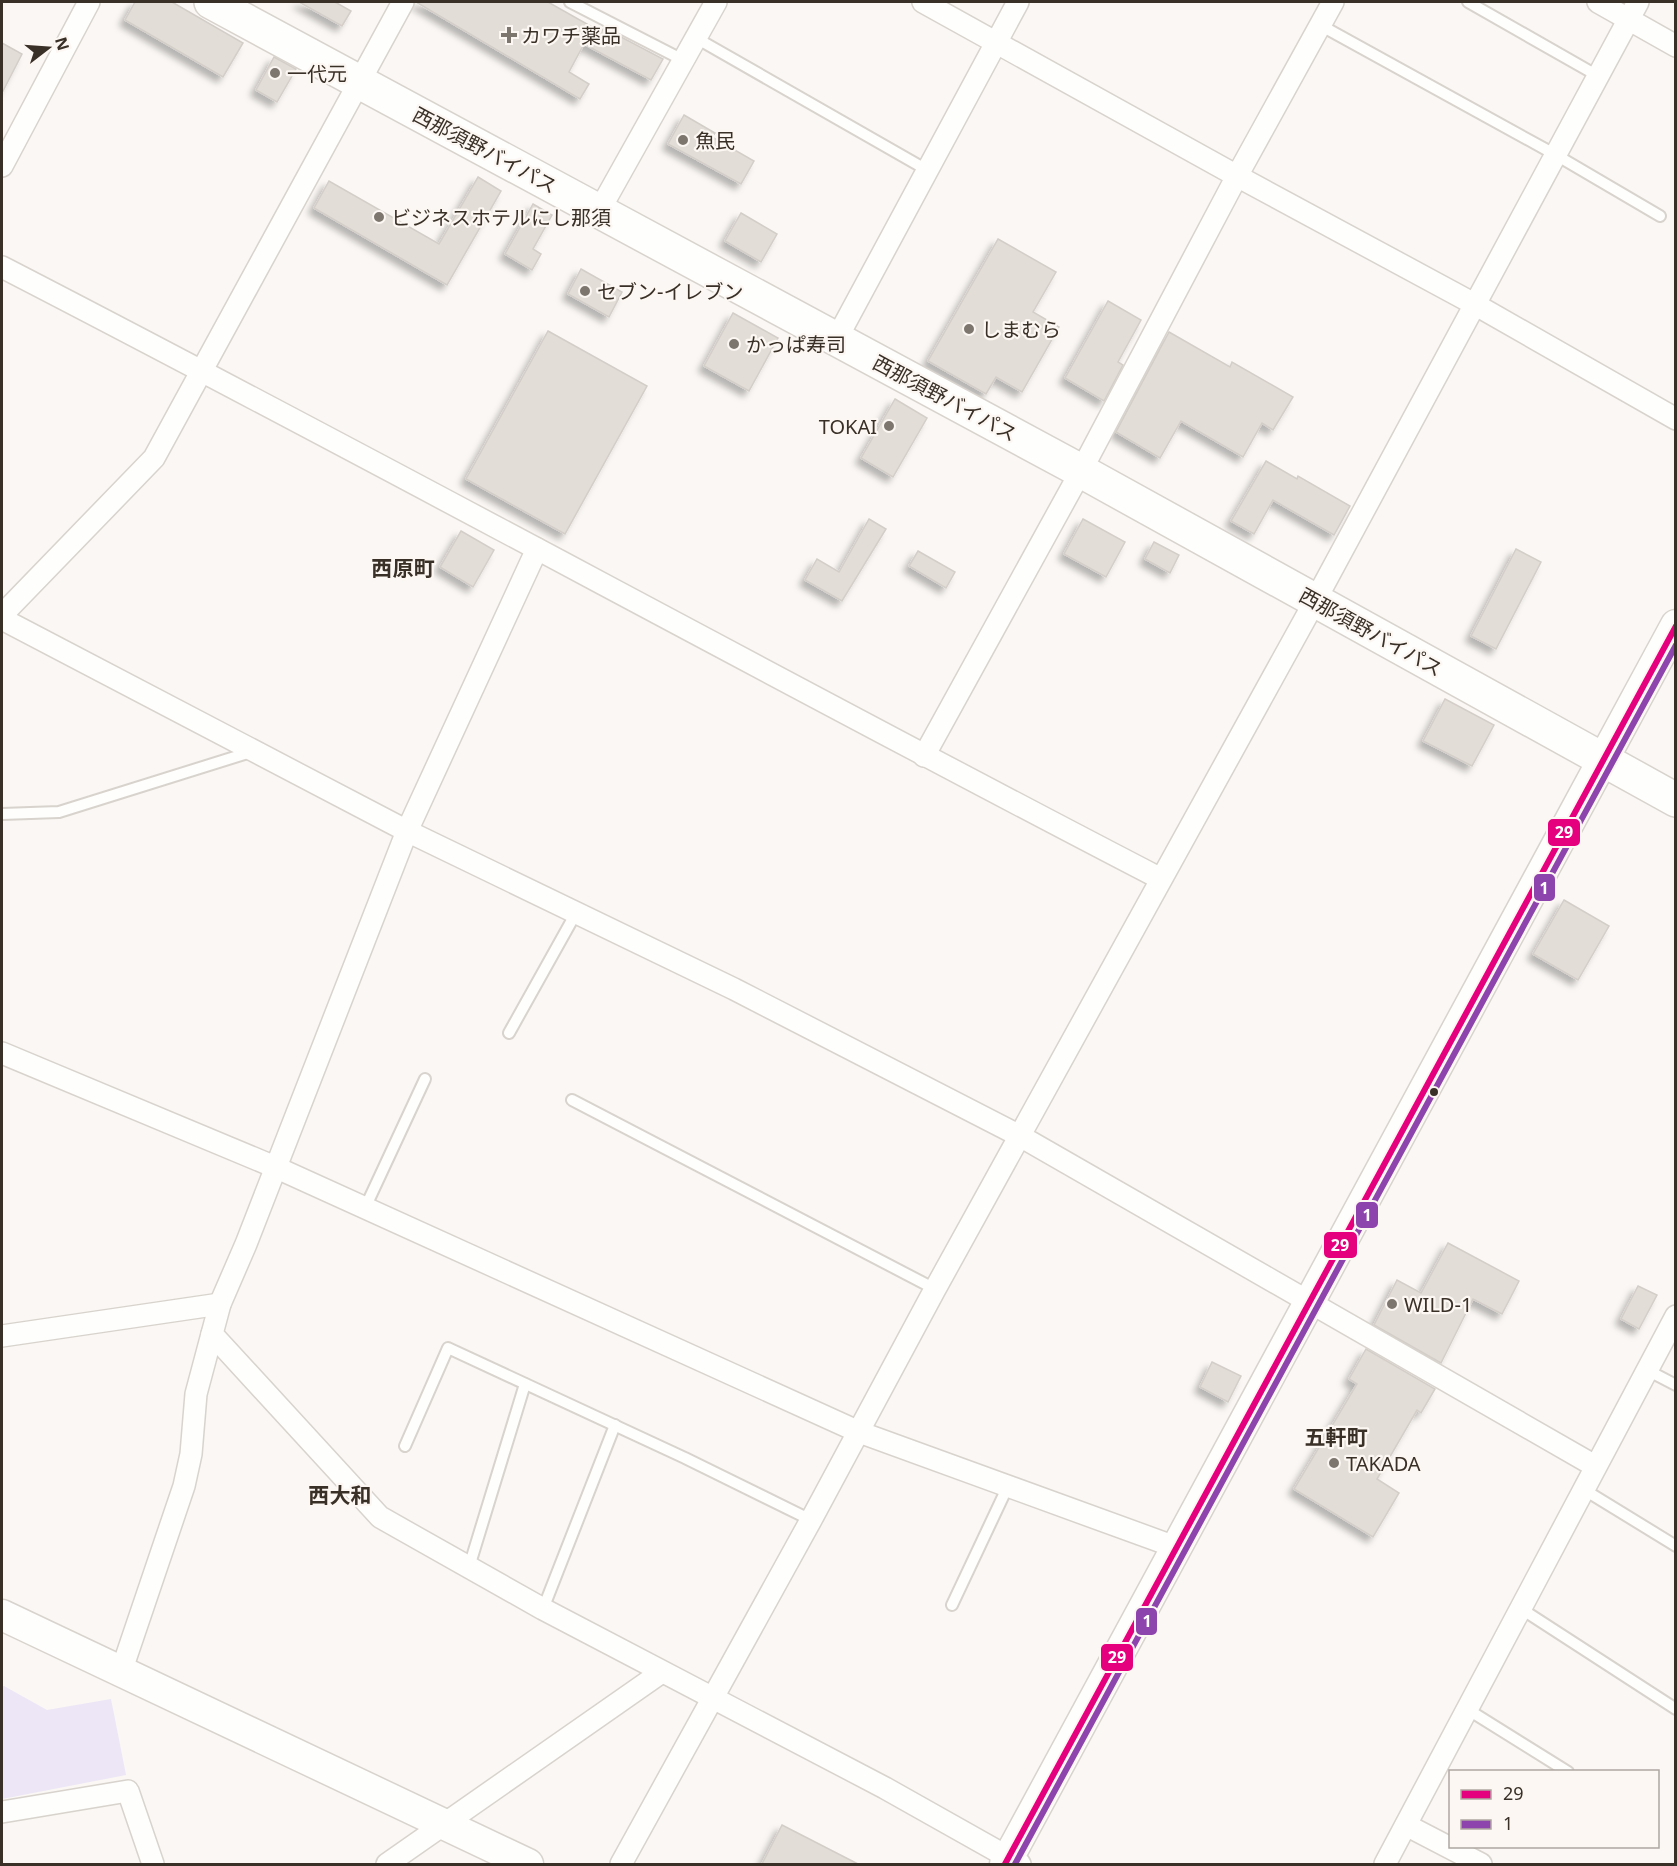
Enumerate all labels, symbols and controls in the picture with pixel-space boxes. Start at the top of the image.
north arrow [18,18,78,78]
place label: カワチ薬品 [521,22,621,49]
marker: カワチ薬品 [502,28,516,42]
text: N [50,34,75,53]
place label: 一代元 [287,60,347,87]
marker: 一代元 [268,66,282,80]
street label: 西那須野バイパス [408,101,562,199]
place label: 魚民 [695,127,735,154]
marker: 魚民 [676,133,690,147]
place label: ビジネスホテルにし那須 [391,204,611,231]
marker: ビジネスホテルにし那須 [372,210,386,224]
place label: セブン-イレブン [597,278,743,305]
marker: セブン-イレブン [578,284,592,298]
place label: しまむら [981,316,1061,343]
marker: しまむら [962,322,976,336]
place label: かっぱ寿司 [746,331,846,358]
marker: かっぱ寿司 [727,337,741,351]
street label: 西那須野バイパス [868,349,1022,447]
place label: TOKAI [819,413,877,440]
marker: TOKAI [882,419,896,433]
district label: 西原町 [372,554,435,582]
street label: 西那須野バイパス [1295,582,1447,682]
line badge: 29 [1547,818,1581,847]
text: 29 [1555,821,1573,843]
line badge: 1 [1533,873,1556,902]
text: 1 [1539,877,1549,899]
unlabelled marker [1428,1086,1440,1098]
line badge: 1 [1355,1201,1379,1229]
text: 1 [1362,1204,1372,1226]
line badge: 29 [1323,1231,1358,1259]
text: 29 [1331,1234,1349,1256]
place label: WILD-1 [1404,1291,1472,1318]
marker: WILD-1 [1385,1297,1399,1311]
district label: 五軒町 [1305,1423,1368,1451]
place label: TAKADA [1346,1450,1421,1477]
marker: TAKADA [1327,1456,1341,1470]
district label: 西大和 [309,1481,372,1509]
line badge: 1 [1135,1607,1158,1636]
text: 1 [1142,1610,1152,1632]
line badge: 29 [1100,1643,1134,1672]
text: 29 [1108,1646,1126,1668]
legend [1449,1770,1659,1848]
text: 29 [1503,1781,1524,1805]
text: 1 [1503,1811,1513,1835]

